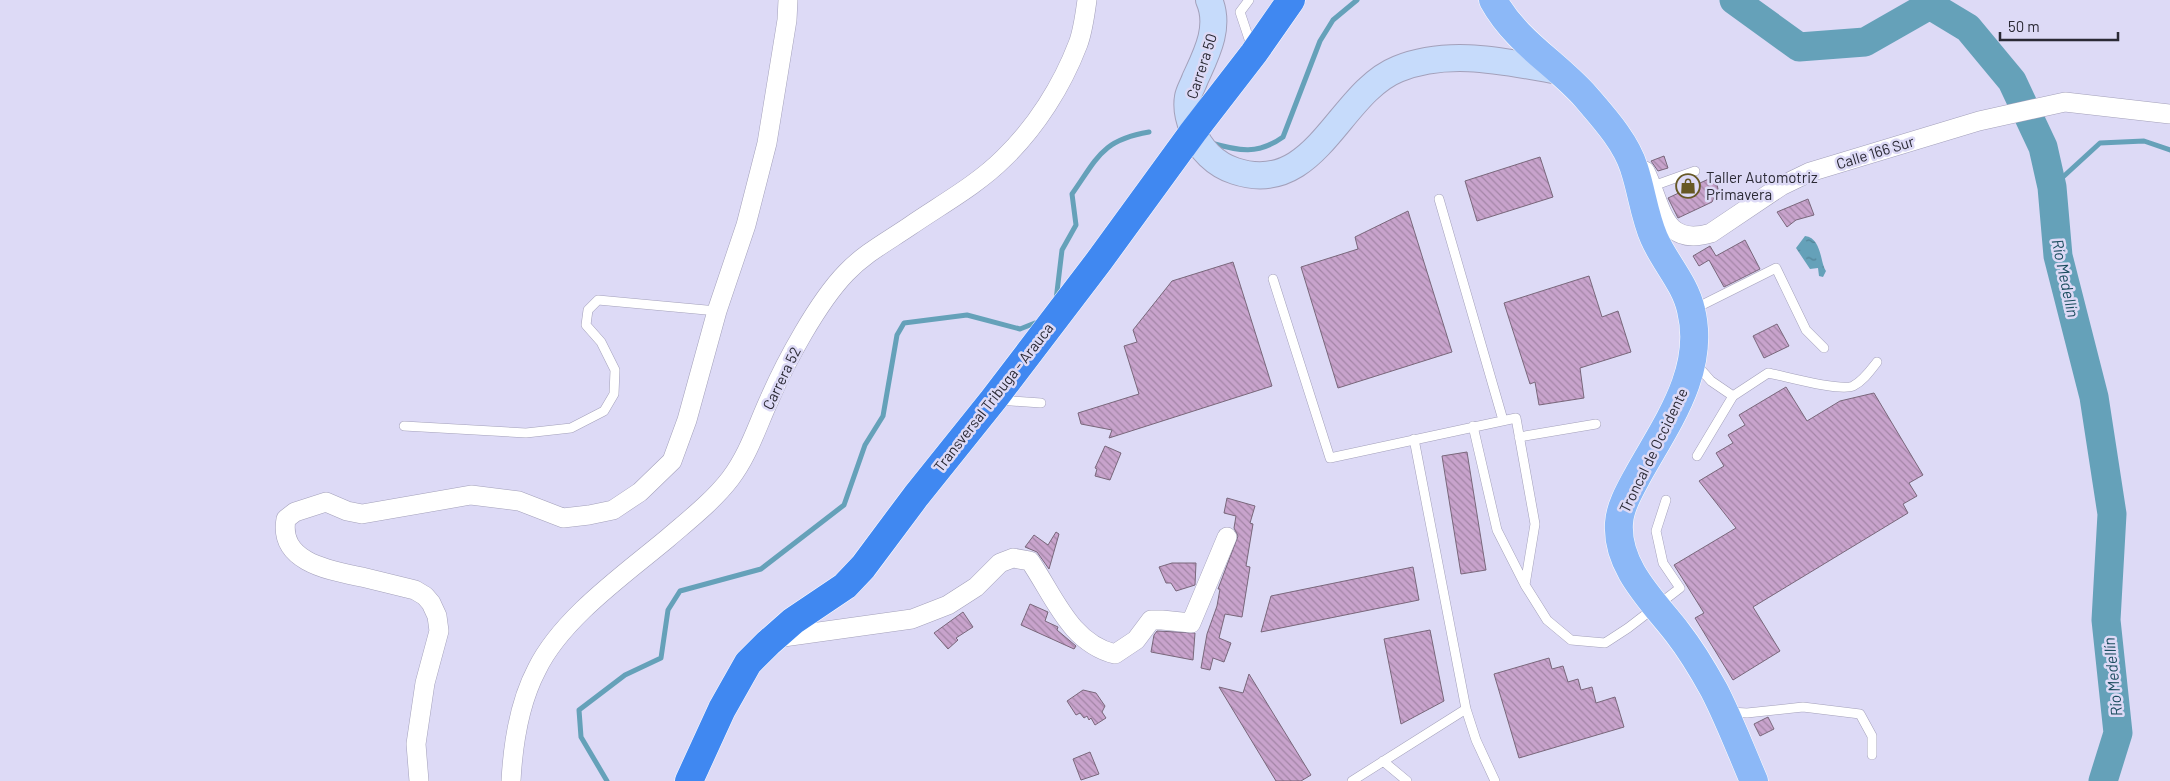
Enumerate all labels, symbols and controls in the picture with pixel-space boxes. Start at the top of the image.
scale bar [2000,10,2118,42]
text: 50 m [2008,17,2040,35]
street label: Carrera 50 [1182,31,1220,101]
street label: Calle 166 Sur [1834,131,1917,172]
place label: Taller Automotriz Primavera [1706,168,1818,203]
shop icon: Taller Automotriz Primavera [1675,173,1701,199]
water label: Río Medellín [2048,237,2084,319]
street label: Transversal Tribuga - Arauca [929,319,1057,475]
street label: Carrera 52 [758,344,804,412]
street label: Troncal de Occidente [1615,385,1691,515]
water label: Río Medellín [2098,637,2126,717]

